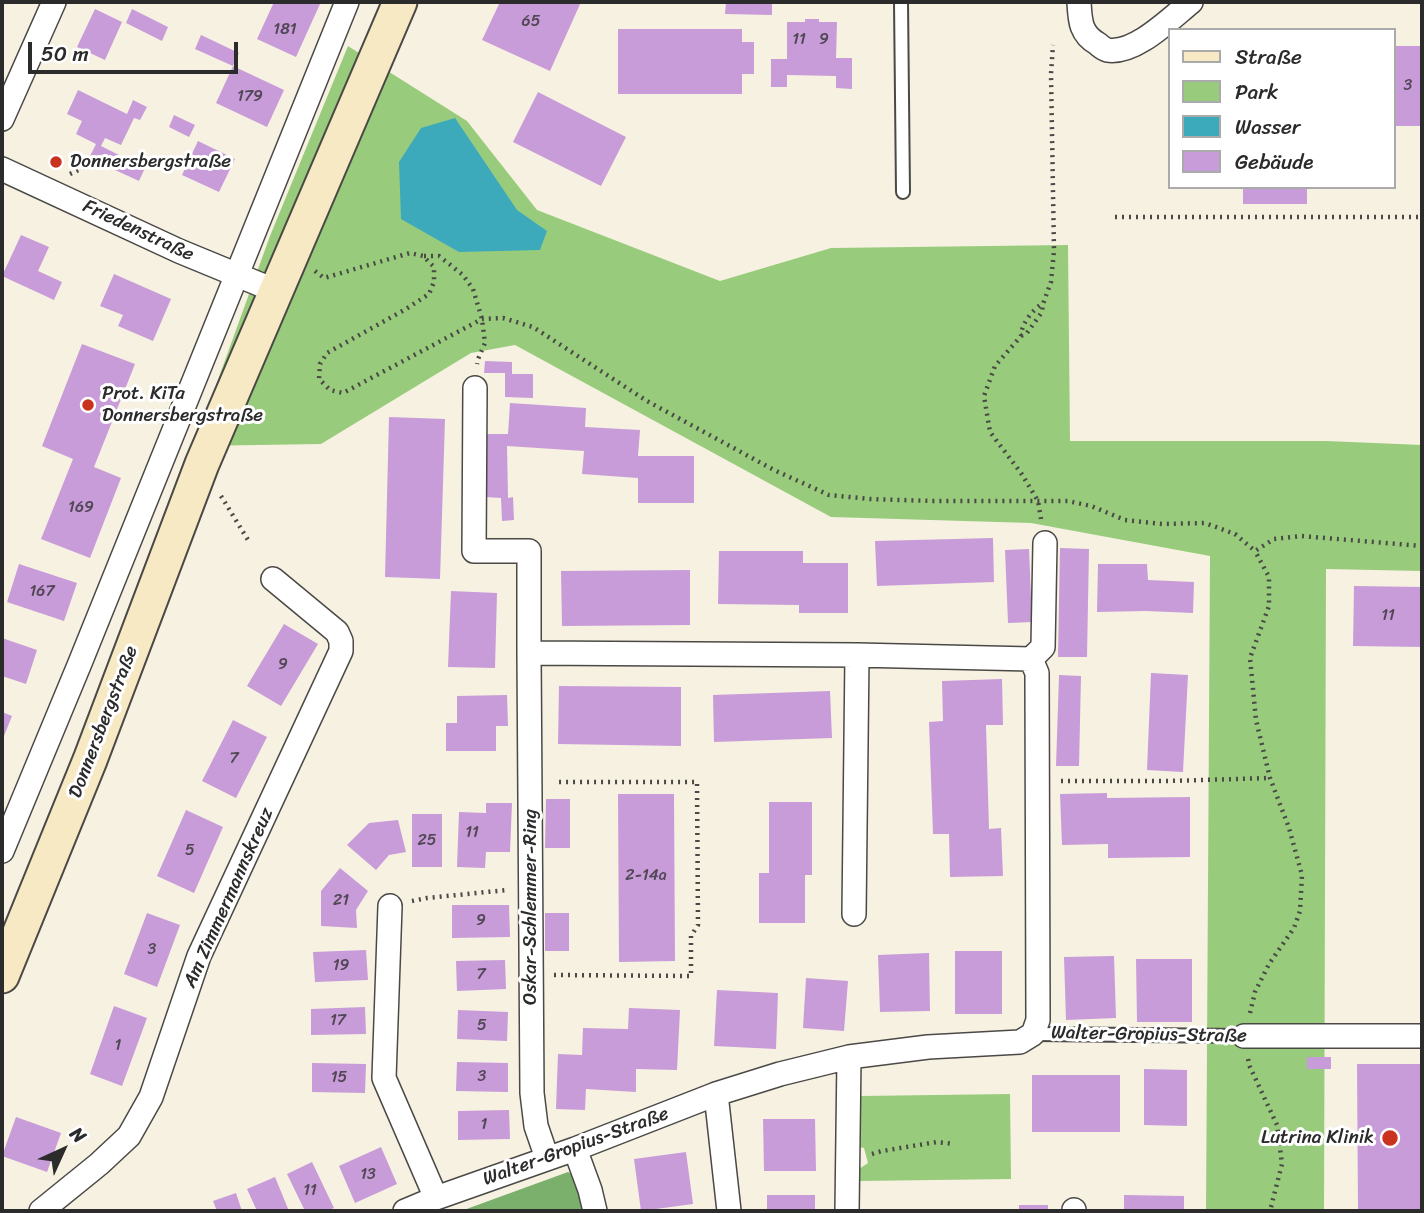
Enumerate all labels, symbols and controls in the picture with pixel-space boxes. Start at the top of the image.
house number: 65 [522,12,540,32]
house number: 181 [273,20,297,40]
scale bar [32,28,242,72]
legend [1168,28,1396,189]
house number: 11 [792,30,806,50]
house number: 9 [819,30,829,50]
text: 50 m [41,35,89,73]
text: Straße [1235,38,1302,76]
text: Park [1235,73,1278,111]
house number: 3 [1404,76,1412,96]
house number: 179 [237,87,263,107]
text: Wasser [1235,108,1300,146]
text: Gebäude [1235,143,1313,181]
place label: Donnersbergstraße [70,151,231,173]
marker: Donnersbergstraße [48,154,64,170]
street label: Friedenstraße [79,195,197,267]
place label: Prot. KiTa Donnersbergstraße [102,383,263,427]
marker: Prot. KiTa Donnersbergstraße [80,397,96,413]
house number: 169 [68,498,94,518]
house number: 167 [29,582,55,602]
house number: 11 [1381,606,1395,626]
street label: Donnersbergstraße [64,643,144,801]
house number: 9 [278,655,288,675]
house number: 7 [229,749,239,769]
street label: Am Zimmermannskreuz [179,804,279,992]
street label: Oskar-Schlemmer-Ring [520,809,542,1005]
house number: 11 [465,823,479,843]
house number: 25 [417,831,437,851]
house number: 5 [185,841,195,861]
house number: 2-14a [625,866,667,886]
house number: 21 [333,891,349,911]
house number: 9 [476,911,486,931]
house number: 3 [148,940,156,960]
house number: 19 [333,956,349,976]
house number: 7 [476,965,486,985]
house number: 17 [330,1011,346,1031]
house number: 5 [477,1016,487,1036]
street label: Walter-Gropius-Straße [1051,1022,1247,1048]
house number: 1 [115,1036,121,1056]
house number: 3 [478,1067,486,1087]
house number: 15 [331,1068,347,1088]
street label: Walter-Gropius-Straße [480,1103,672,1191]
north arrow [28,1115,98,1185]
house number: 1 [481,1115,487,1135]
text: N [62,1118,95,1151]
place label: Lutrina Klinik [1261,1127,1374,1149]
marker: Lutrina Klinik [1380,1128,1400,1148]
house number: 13 [360,1165,376,1185]
house number: 11 [303,1181,317,1201]

